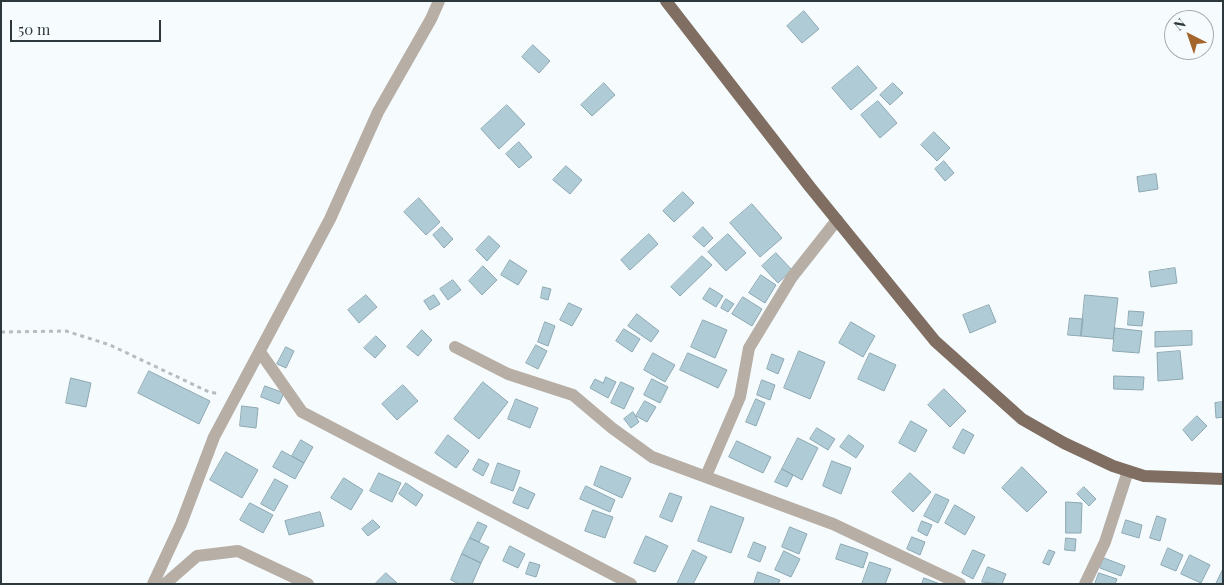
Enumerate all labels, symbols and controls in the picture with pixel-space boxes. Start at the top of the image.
scale bar [12,10,164,42]
north arrow [1164,10,1214,60]
text: N [1169,14,1190,35]
text: 50 m [18,19,50,39]

